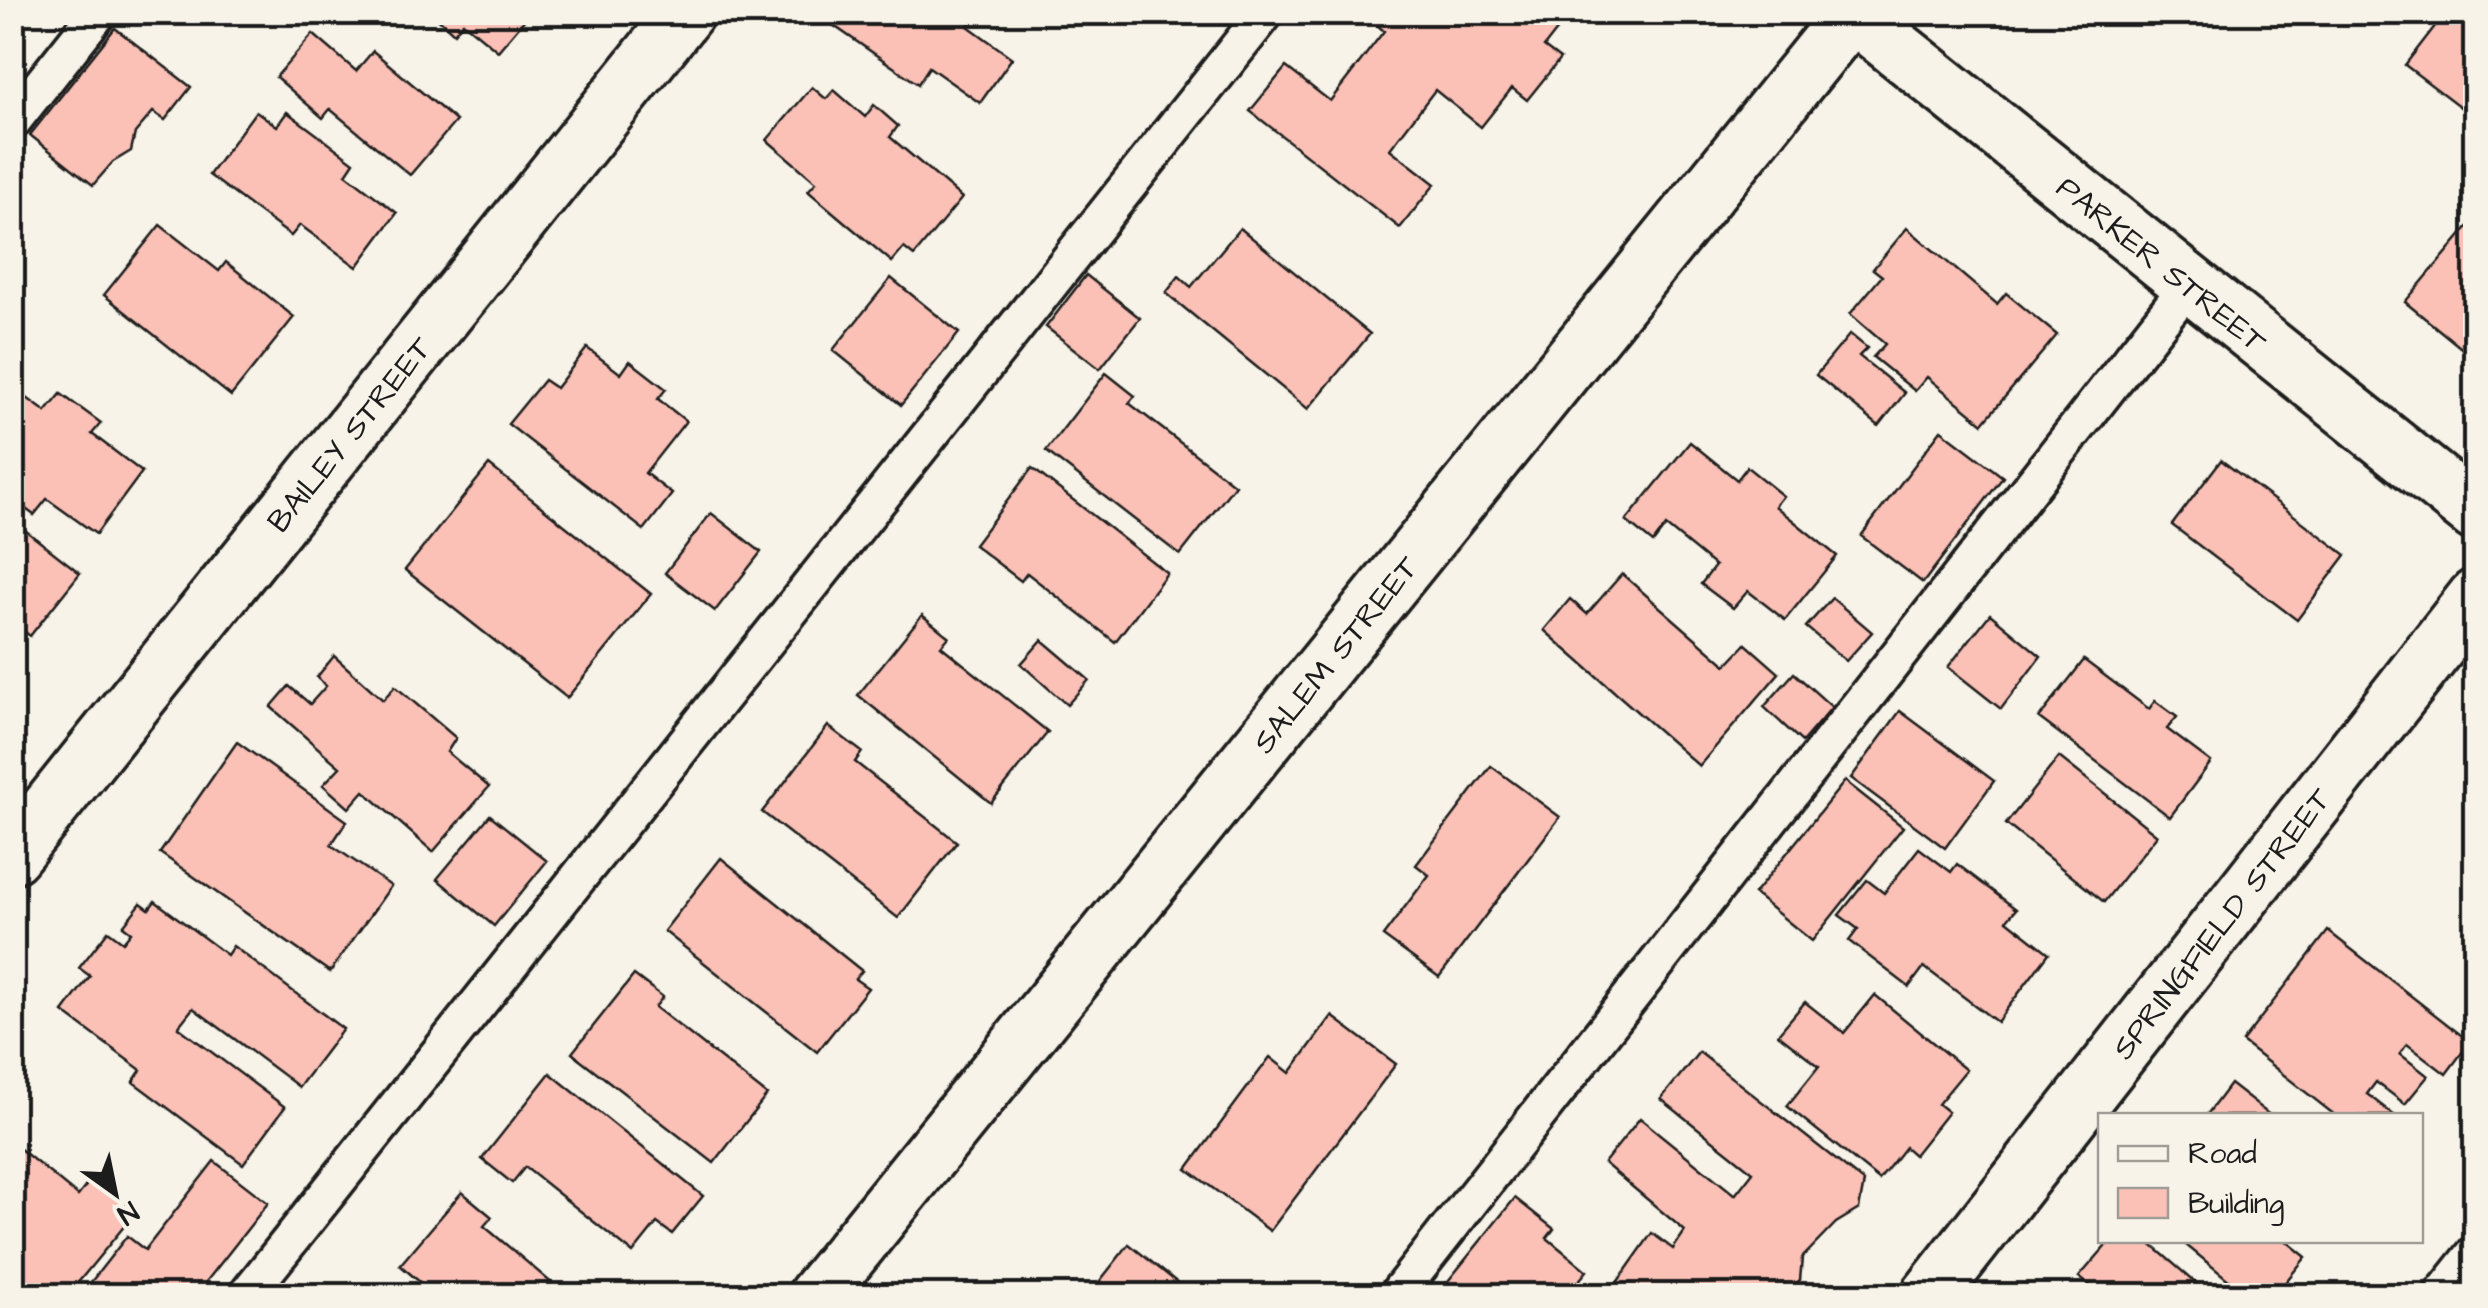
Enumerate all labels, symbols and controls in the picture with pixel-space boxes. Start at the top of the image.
street label: PARKER STREET [2046,166,2276,364]
street label: BAILEY STREET [257,327,443,542]
street label: SALEM STREET [1242,546,1430,763]
street label: SPRINGFIELD STREET [2102,779,2343,1069]
legend [2098,1113,2423,1243]
text: Road [2188,1133,2257,1175]
north arrow [65,1143,165,1243]
text: Building [2188,1183,2284,1226]
text: N [109,1192,146,1234]

